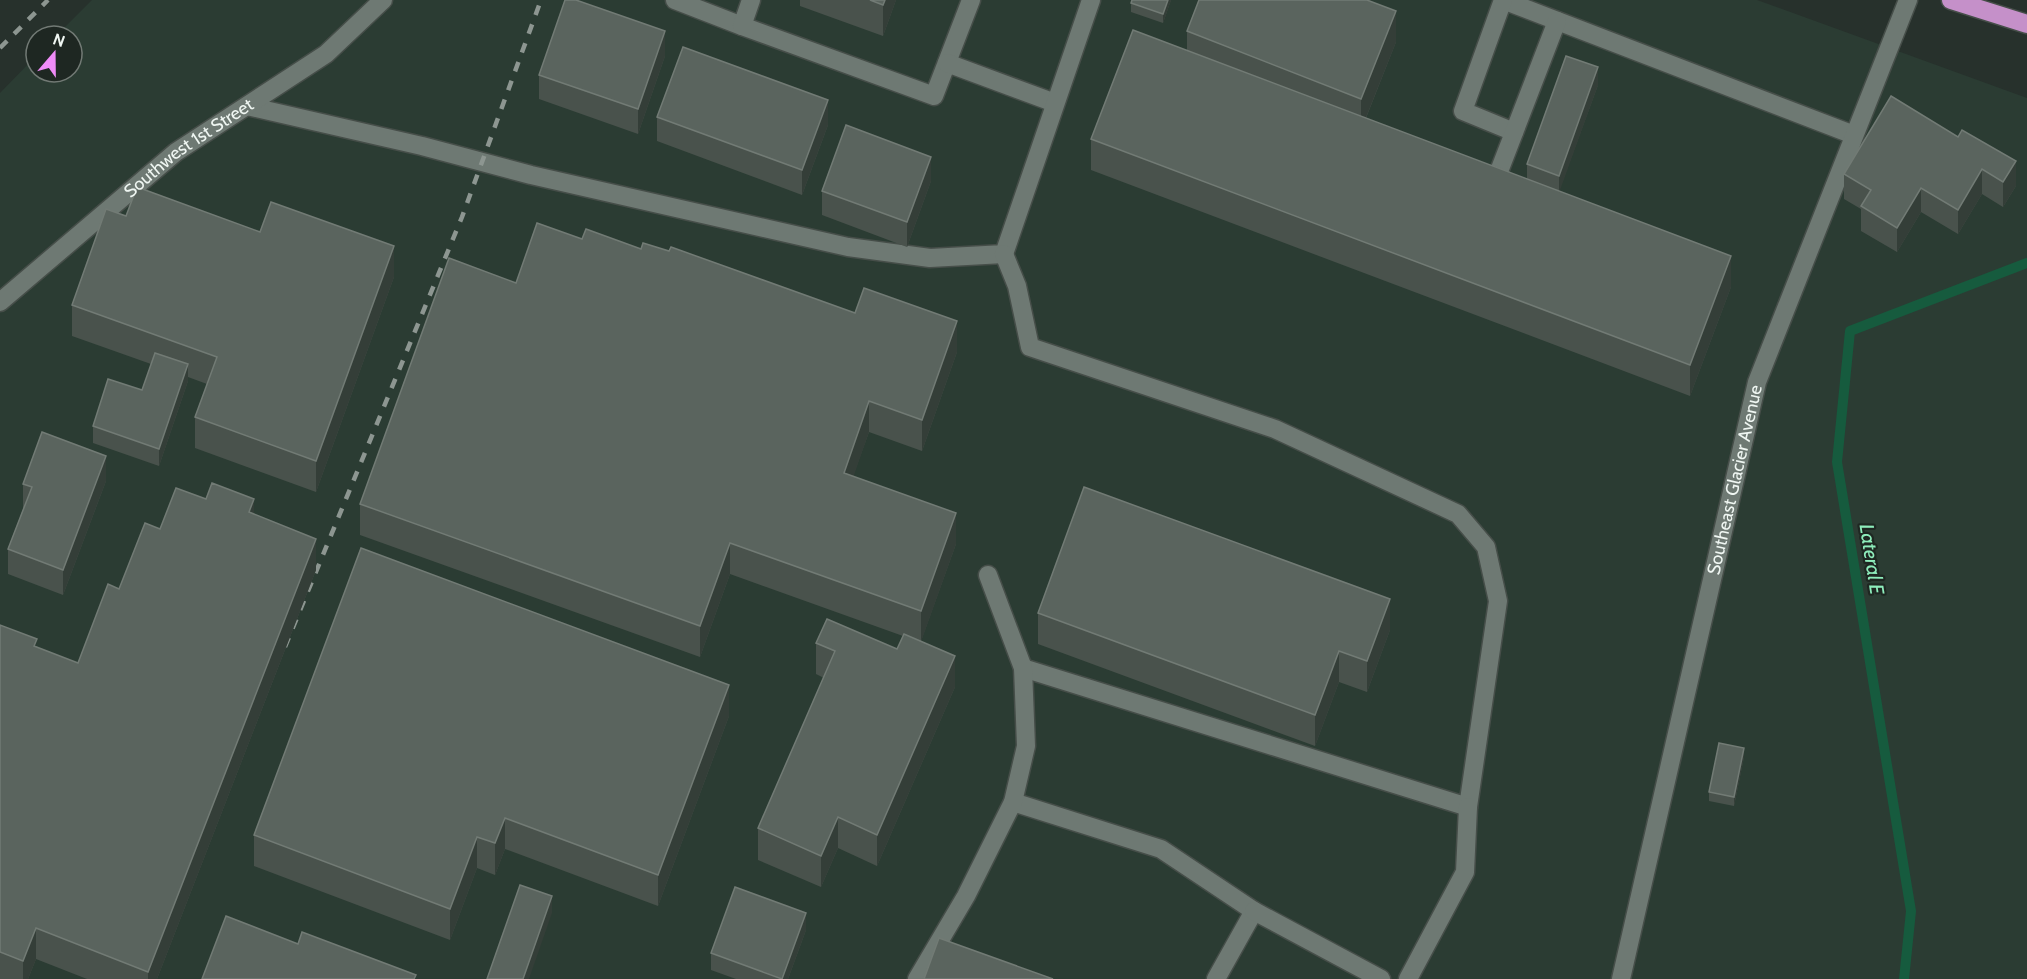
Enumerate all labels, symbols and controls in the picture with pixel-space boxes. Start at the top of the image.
north arrow [24,24,84,84]
text: N [50,30,68,51]
street label: Southwest 1st Street [120,93,258,202]
street label: Southeast Glacier Avenue [1702,383,1767,577]
water label: Lateral E [1855,522,1890,597]

